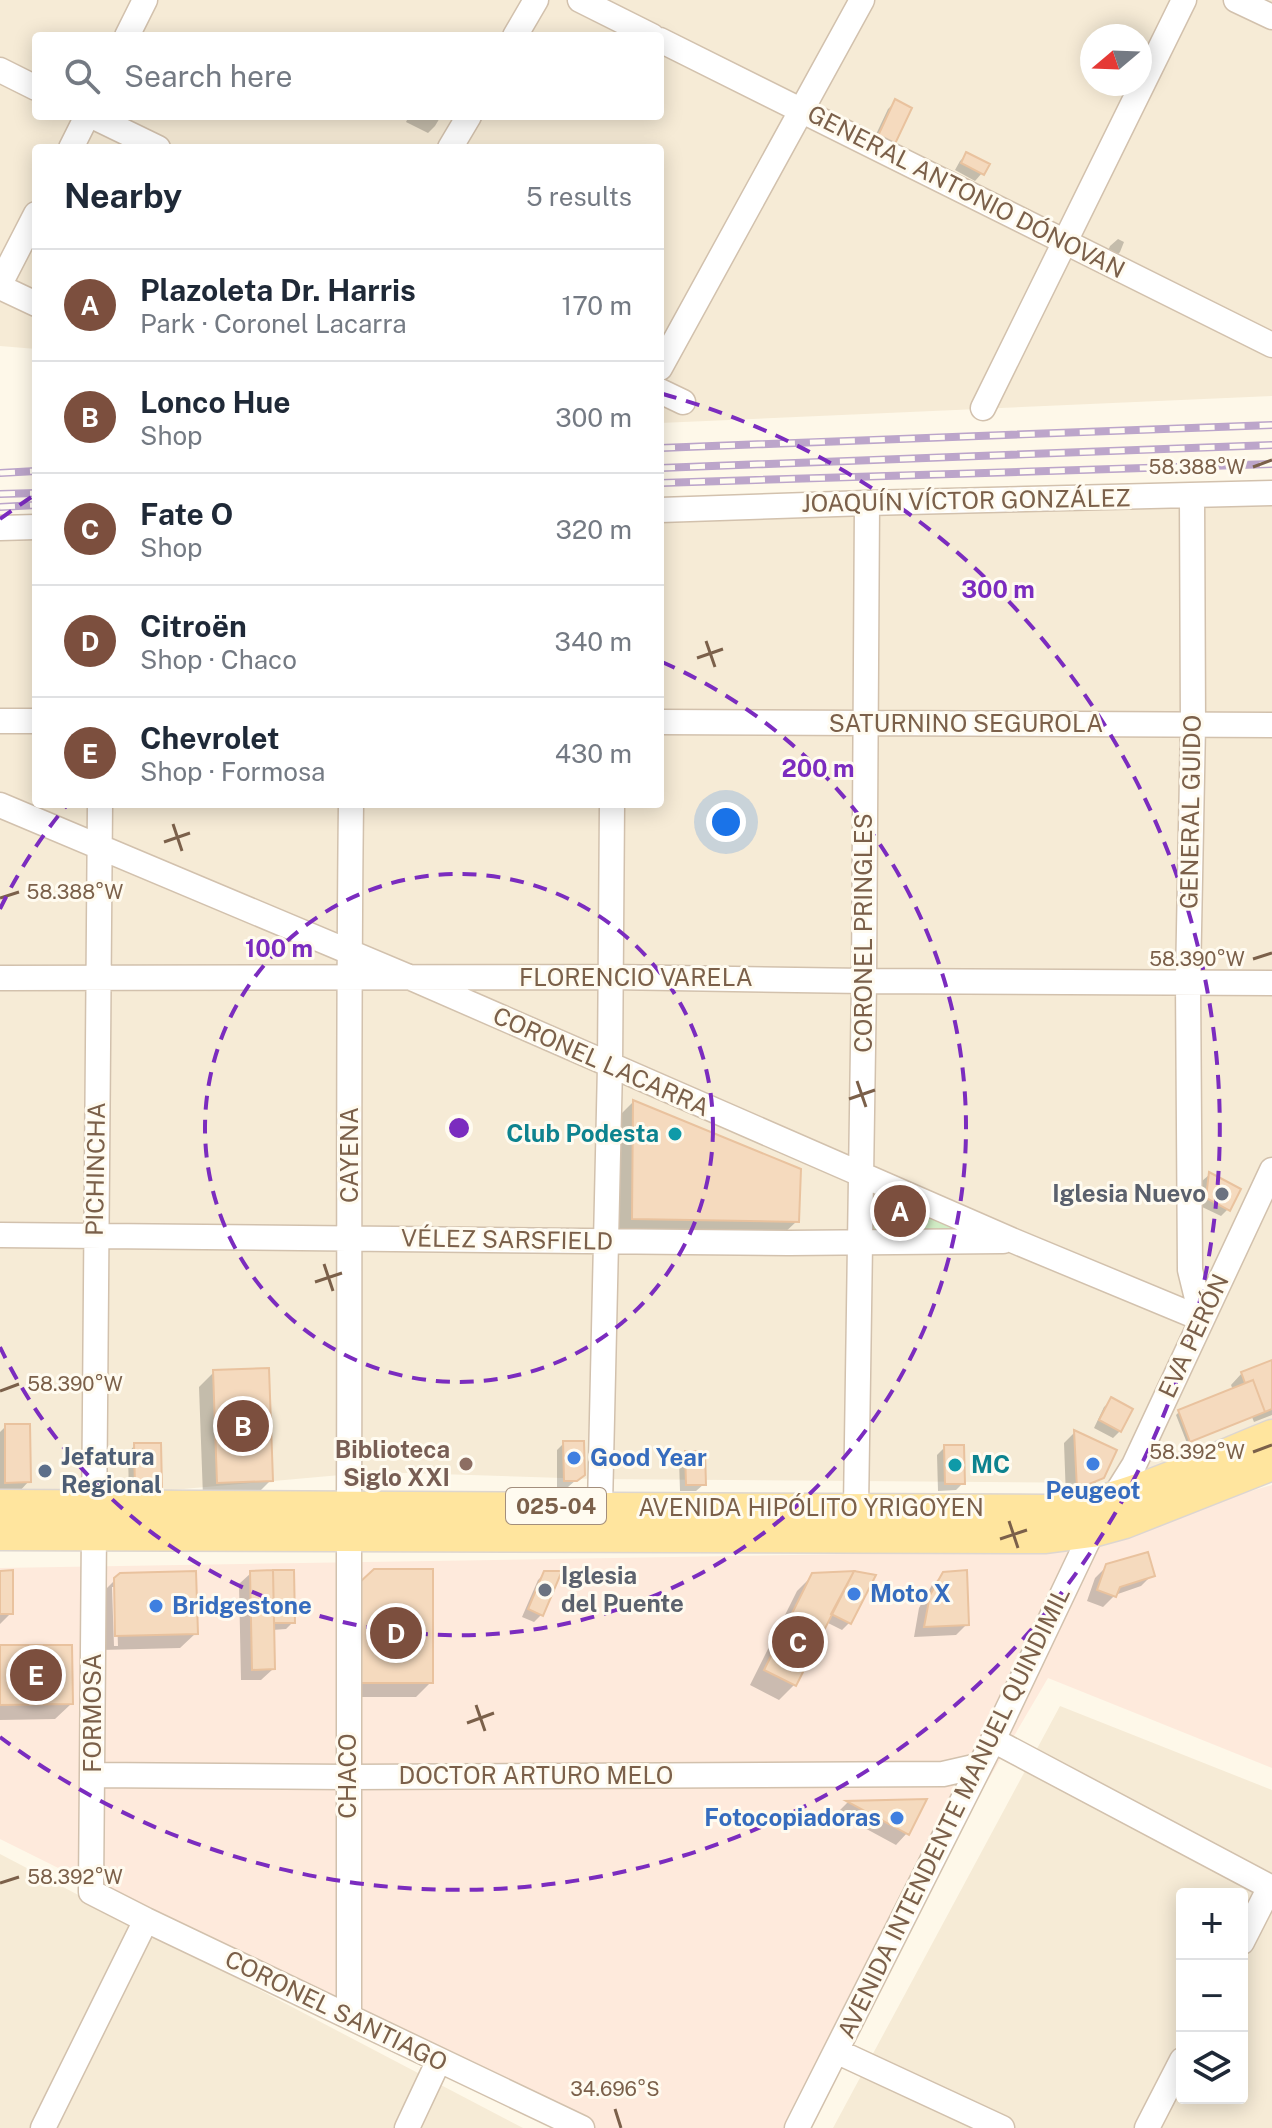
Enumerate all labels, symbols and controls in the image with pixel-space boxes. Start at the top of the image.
north arrow [1080,24,1152,96]
search box [32,32,664,120]
icon: search [60,54,104,98]
text: Search here [124,58,292,94]
street label: GENERAL ANTONIO DÓNOVAN [803,99,1130,284]
text: Nearby [64,176,182,216]
text: 5 results [526,181,632,212]
text: Plazoleta Dr. Harris [140,272,416,308]
text: A [81,290,99,321]
text: 170 m [562,290,632,321]
text: Park · Coronel Lacarra [140,308,407,339]
text: Lonco Hue [140,384,291,420]
text: B [81,402,99,433]
text: 300 m [555,402,632,433]
text: Shop [140,420,203,451]
text: 58.388°W [1149,455,1245,479]
street label: JOAQUÍN VÍCTOR GONZÁLEZ [801,483,1131,517]
text: Fate O [140,496,233,532]
text: C [81,514,99,545]
text: 320 m [555,514,632,545]
text: Shop [140,532,203,563]
text: 300 m [961,575,1035,603]
text: Citroën [140,608,247,644]
text: D [81,626,99,657]
text: 340 m [555,626,632,657]
text: Shop · Chaco [140,644,297,675]
street label: SATURNINO SEGUROLA [829,709,1103,737]
street label: GENERAL GUIDO [1174,715,1206,909]
text: Chevrolet [140,720,280,756]
text: E [82,738,98,769]
text: 430 m [555,738,632,769]
text: 200 m [781,754,855,782]
text: Shop · Formosa [140,756,325,787]
your location [706,802,746,842]
street label: CORONEL PRINGLES [849,813,877,1053]
text: 58.388°W [27,880,123,904]
text: 100 m [245,934,313,962]
text: 58.390°W [1149,947,1245,971]
street label: FLORENCIO VARELA [519,963,753,991]
street label: CORONEL LACARRA [489,1001,714,1121]
street label: PICHINCHA [80,1102,110,1236]
street label: CAYENA [335,1107,363,1203]
centre of rings [445,1114,473,1142]
place label: Club Podesta [506,1119,659,1147]
marker: Club Podesta [666,1125,684,1143]
place label: Iglesia Nuevo [1052,1179,1206,1207]
pin: A [874,1181,926,1241]
marker: Iglesia Nuevo [1213,1185,1231,1203]
street label: VÉLEZ SARSFIELD [401,1223,613,1255]
street label: EVA PERÓN [1152,1269,1234,1402]
text: 58.390°W [27,1372,123,1396]
pin: B [217,1396,269,1456]
place label: Biblioteca Siglo XXI [335,1435,450,1491]
text: 58.392°W [1149,1440,1245,1464]
place label: Jefatura Regional [61,1442,162,1498]
place label: Good Year [590,1443,707,1471]
marker: Good Year [565,1449,583,1467]
place label: MC [971,1450,1010,1478]
marker: Biblioteca Siglo XXI [457,1455,475,1473]
marker: Peugeot [1084,1455,1102,1473]
marker: MC [946,1456,964,1474]
marker: Jefatura Regional [36,1462,54,1480]
place label: Peugeot [1045,1476,1141,1504]
road number: 025-04 [506,1488,606,1524]
street label: AVENIDA HIPÓLITO YRIGOYEN [638,1493,984,1521]
place label: Iglesia del Puente [561,1561,684,1617]
place label: Moto X [870,1579,951,1607]
marker: Iglesia del Puente [536,1581,554,1599]
street label: AVENIDA INTENDENTE MANUEL QUINDIMIL [831,1582,1075,2043]
marker: Moto X [845,1585,863,1603]
place label: Bridgestone [172,1591,312,1619]
marker: Bridgestone [147,1597,165,1615]
pin: D [370,1603,422,1663]
pin: C [772,1612,824,1672]
pin: E [10,1645,62,1705]
street label: FORMOSA [78,1653,106,1773]
street label: CHACO [333,1733,361,1819]
street label: DOCTOR ARTURO MELO [399,1761,673,1789]
place label: Fotocopiadoras [704,1803,881,1831]
marker: Fotocopiadoras [888,1809,906,1827]
text: 58.392°W [27,1865,123,1889]
map controls [1176,1888,1248,2104]
button: + [1176,1888,1248,1960]
street label: CORONEL SANTIAGO [221,1944,452,2076]
button: − [1176,1960,1248,2032]
button: layers [1176,2032,1248,2104]
text: 34.696°S [570,2077,660,2101]

